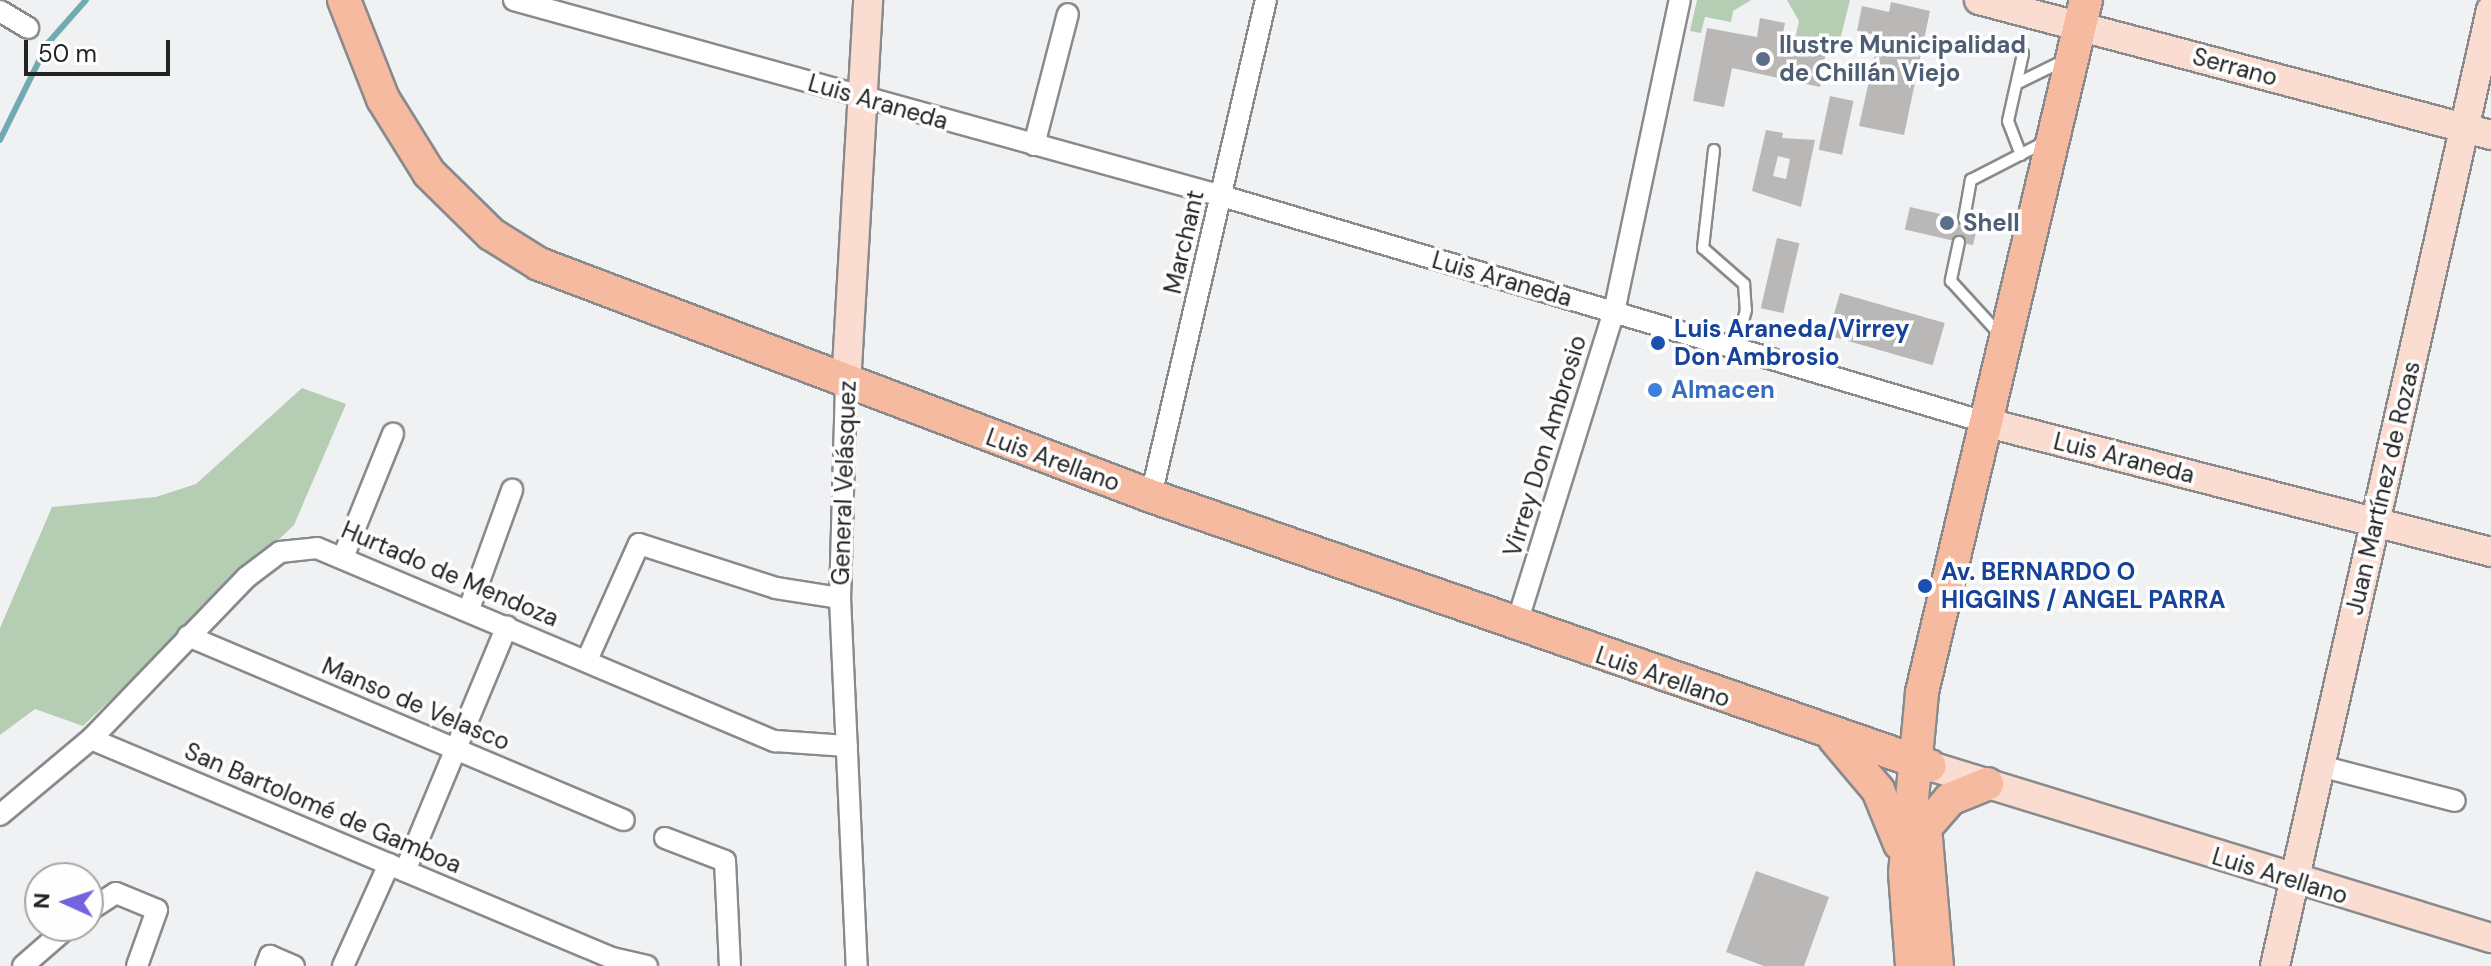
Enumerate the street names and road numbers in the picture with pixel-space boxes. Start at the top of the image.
street label: Serrano [2190,42,2280,92]
street label: Luis Araneda [805,68,951,136]
street label: Marchant [1158,187,1210,297]
street label: Luis Araneda [1429,245,1575,313]
street label: Virrey Don Ambrosio [1498,332,1592,560]
street label: Juan Martínez de Rozas [2340,358,2426,618]
street label: General Velásquez [826,380,862,586]
street label: Luis Arellano [982,422,1124,498]
street label: Luis Araneda [2051,427,2197,489]
street label: Hurtado de Mendoza [337,515,563,633]
street label: Luis Arellano [1592,641,1734,713]
street label: Manso de Velasco [318,651,514,757]
street label: San Bartolomé de Gamboa [180,737,466,879]
street label: Luis Arellano [2209,842,2351,910]

